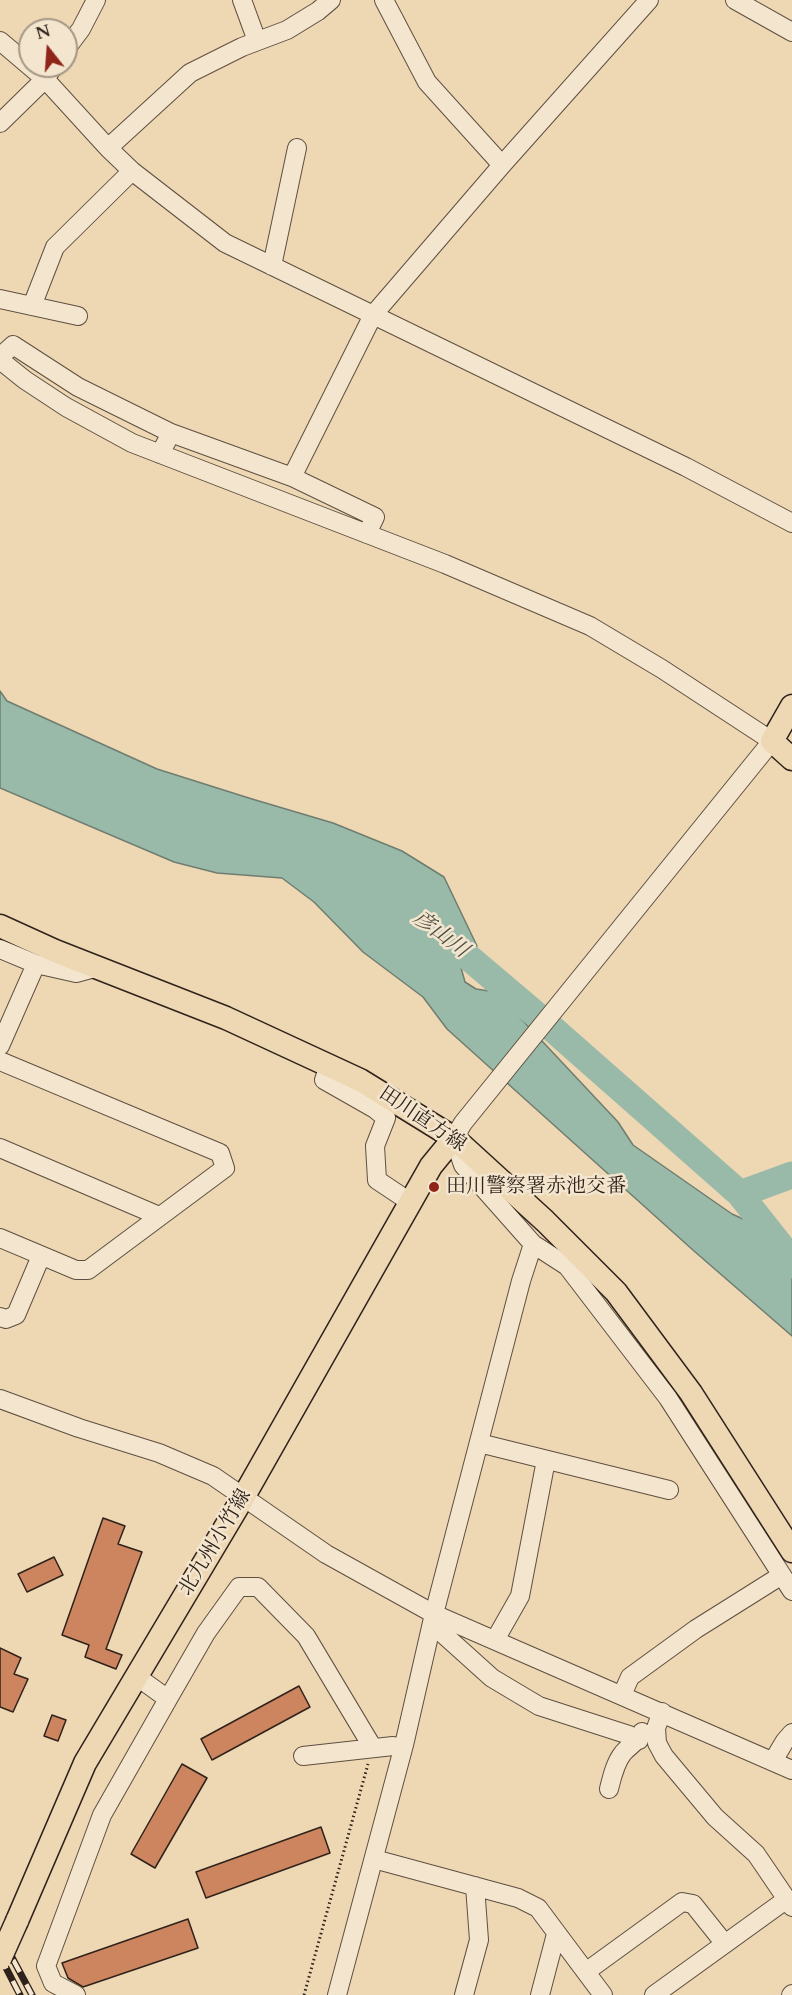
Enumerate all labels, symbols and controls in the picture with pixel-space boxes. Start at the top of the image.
north arrow [18,18,78,78]
text: N [33,20,53,45]
water label: 彦山川 [407,906,473,964]
street label: 田川直方線 [374,1082,470,1158]
place label: 田川警察署赤池交番 [446,1175,626,1199]
marker: 田川警察署赤池交番 [427,1180,441,1194]
street label: 北九州小竹線 [175,1485,257,1601]

